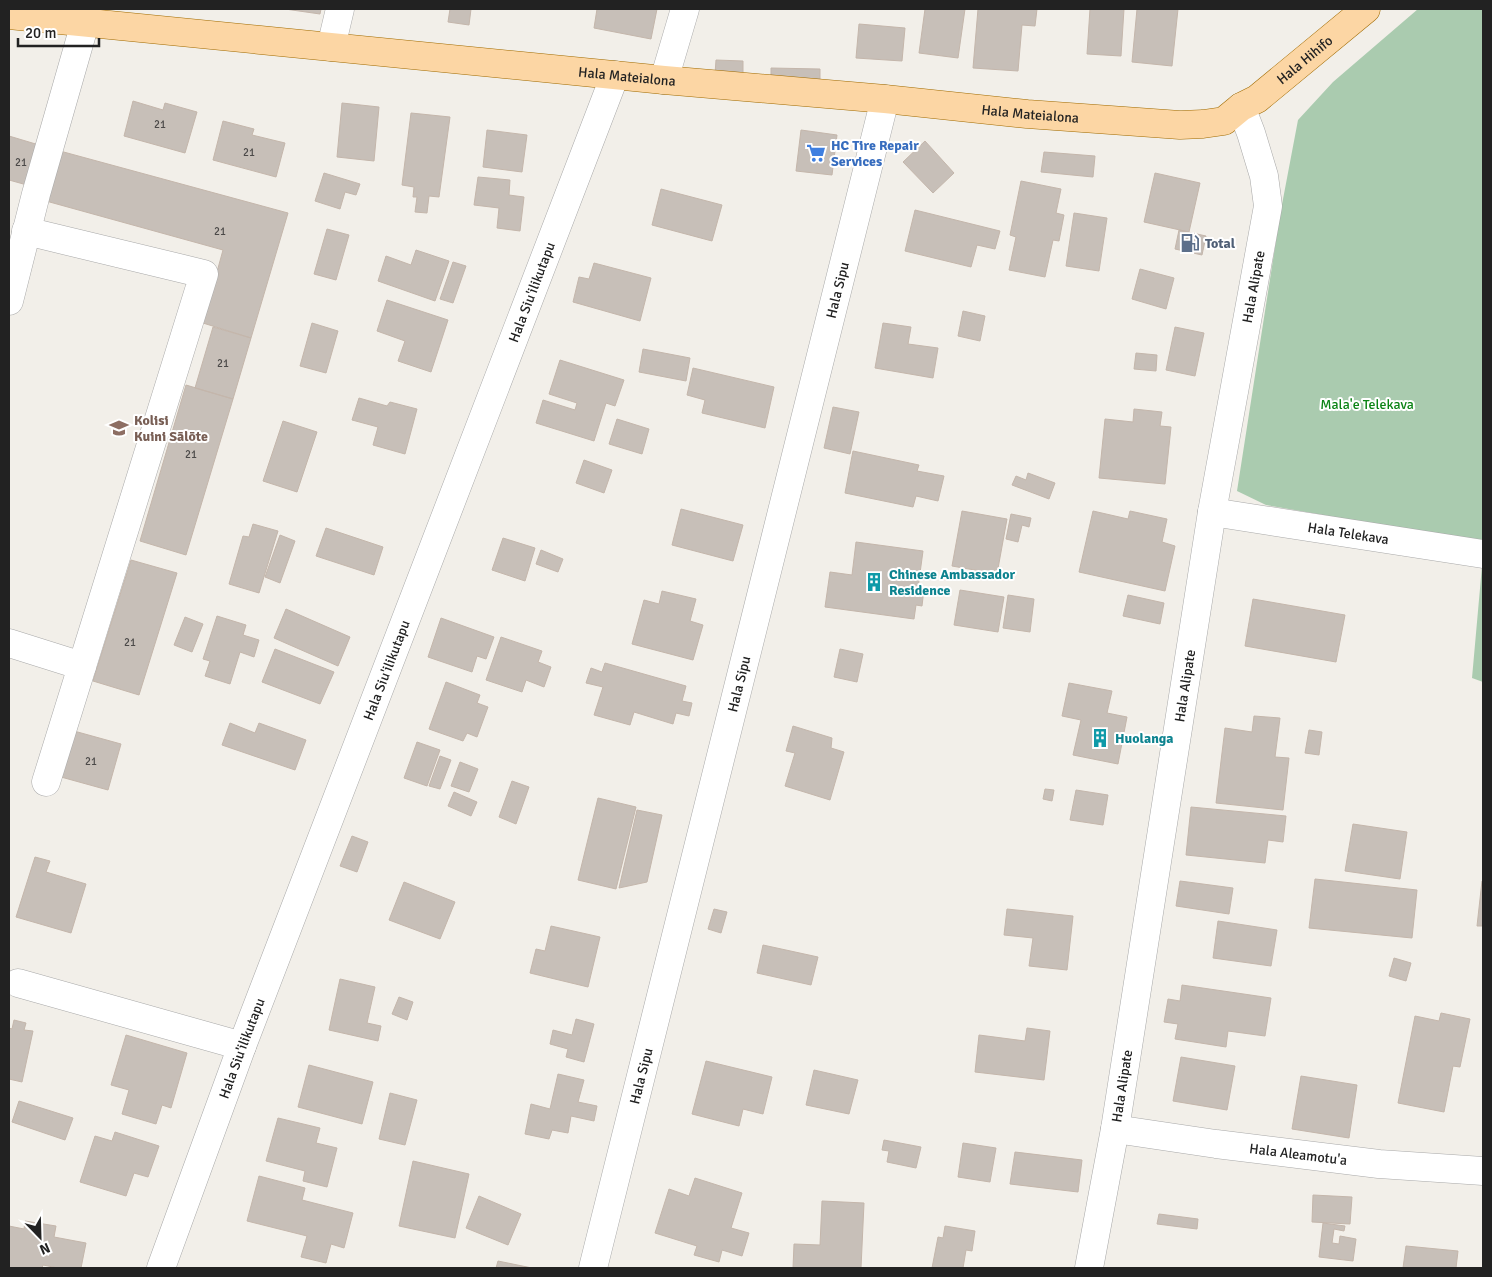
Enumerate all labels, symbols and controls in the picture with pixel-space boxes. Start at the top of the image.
scale bar [18,15,99,47]
text: 20 m [25,24,56,42]
street label: Hala Hihifo [1273,32,1336,88]
street label: Hala Mateialona [577,63,676,89]
street label: Hala Mateialona [981,101,1080,126]
house number: 21 [154,118,166,131]
place label: HC Tire Repair Services [831,137,919,170]
supermarket icon: HC Tire Repair Services [805,142,827,164]
house number: 21 [243,146,255,159]
house number: 21 [15,156,27,169]
house number: 21 [214,225,226,238]
fuel station icon: Total [1179,232,1201,254]
place label: Total [1205,235,1236,252]
street label: Hala Siu'ilikutapu [505,239,559,345]
street label: Hala Alipate [1238,249,1268,324]
street label: Hala Sipu [822,260,853,320]
house number: 21 [217,357,229,370]
park label: Mala'e Telekava [1320,396,1414,413]
place label: Kolisi Kuini Sālōte [134,412,208,445]
school or university icon: Kolisi Kuini Sālōte [108,417,130,439]
house number: 21 [185,448,197,461]
street label: Hala Telekava [1307,518,1390,548]
place label: Chinese Ambassador Residence [889,566,1015,599]
building icon: Chinese Ambassador Residence [863,571,885,593]
street label: Hala Siu'ilikutapu [359,617,413,723]
house number: 21 [124,636,136,649]
street label: Hala Alipate [1171,648,1199,723]
street label: Hala Sipu [724,654,754,714]
building icon: Huolanga [1089,727,1111,749]
place label: Huolanga [1115,730,1174,747]
house number: 21 [85,755,97,768]
street label: Hala Siu'ilikutapu [215,996,268,1101]
street label: Hala Sipu [626,1046,656,1106]
street label: Hala Alipate [1108,1048,1136,1123]
street label: Hala Aleamotu'a [1248,1140,1348,1169]
north arrow [15,1212,65,1262]
text: N [37,1239,53,1258]

